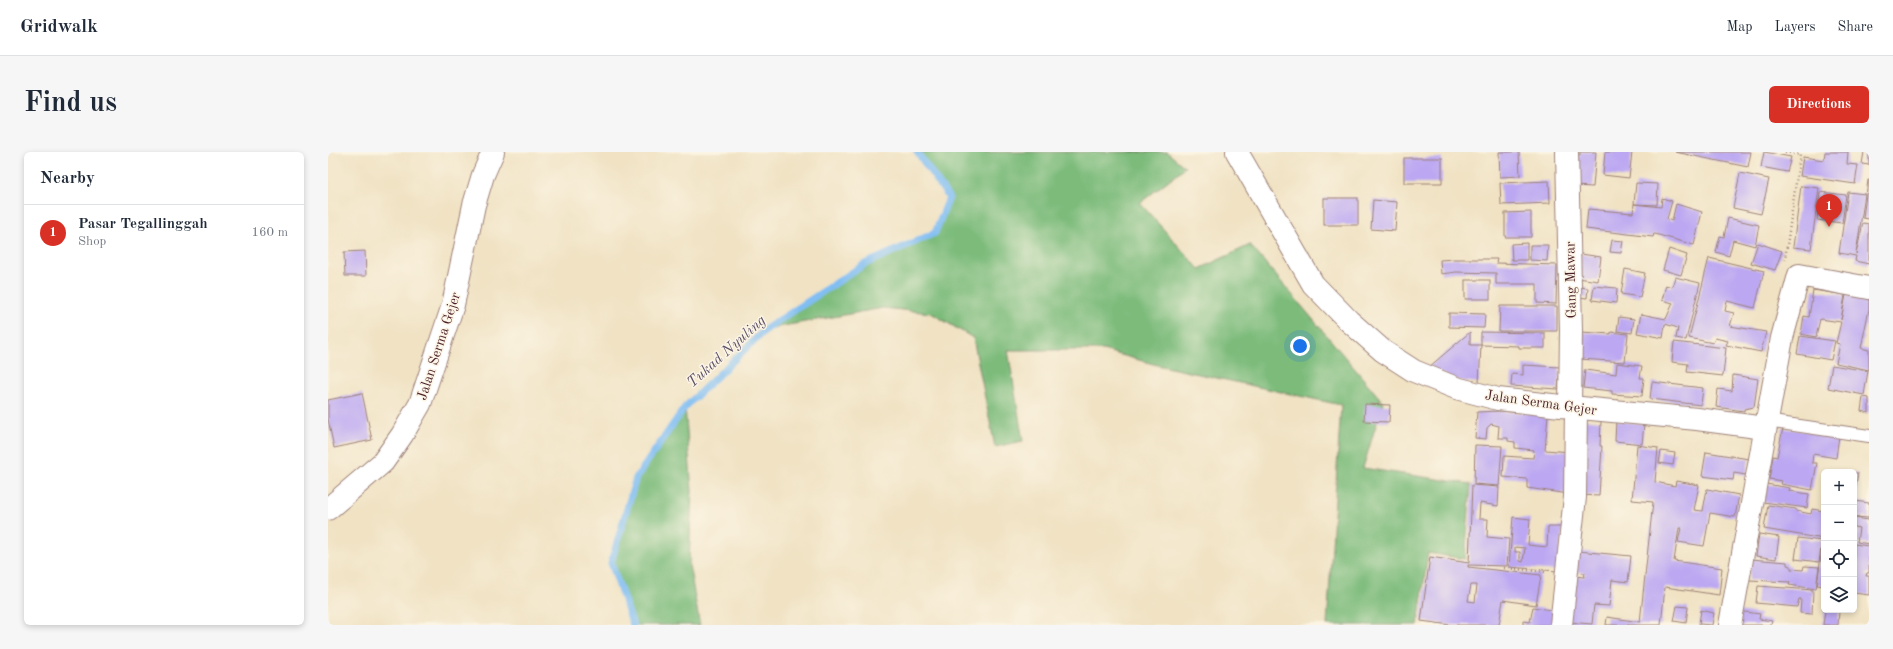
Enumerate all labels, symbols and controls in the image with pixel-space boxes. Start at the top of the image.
text: Gridwalk [20,18,98,37]
text: Map [1727,20,1753,34]
text: Layers [1775,20,1816,34]
text: Share [1838,20,1873,34]
button: Directions [1769,86,1869,123]
text: Find us [24,90,117,118]
text: Nearby [40,170,95,187]
pin: 1 [1816,194,1842,227]
text: Pasar Tegallinggah [78,217,208,232]
text: 1 [49,226,57,239]
text: 160 m [251,226,288,239]
text: Shop [78,235,106,248]
street label: Gang Mawar [1563,241,1579,319]
street label: Jalan Serma Gejer [415,290,463,402]
water label: Tukad Nyuling [685,313,769,391]
your location [1290,336,1310,356]
street label: Jalan Serma Gejer [1484,388,1598,418]
map controls [1821,469,1857,613]
button: + [1821,469,1857,505]
button: − [1821,505,1857,541]
button: locate [1821,541,1857,577]
button: layers [1821,577,1857,613]

